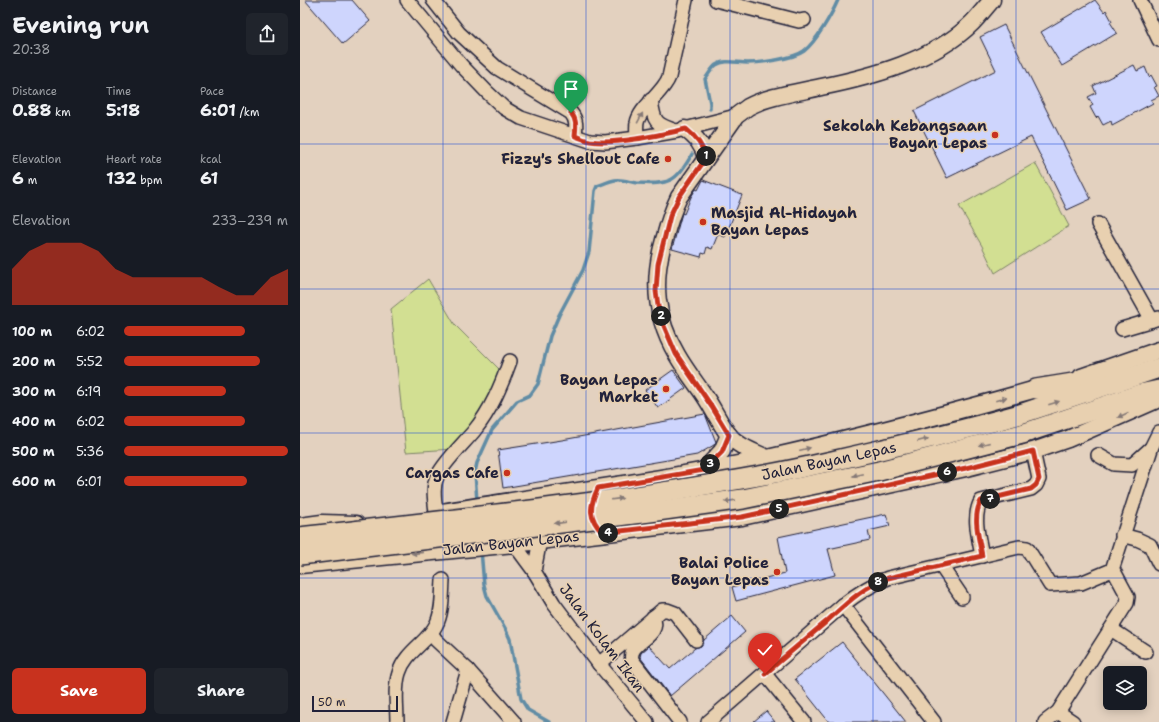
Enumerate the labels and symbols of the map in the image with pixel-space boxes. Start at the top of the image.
pin [554,72,588,113]
one-way arrow [636,112,643,124]
place label: Sekolah Kebangsaan Bayan Lepas [823,116,987,153]
marker: Sekolah Kebangsaan Bayan Lepas [990,130,1000,140]
pin: 1 [696,146,716,166]
place label: Fizzy's Shellout Cafe [501,149,660,169]
marker: Fizzy's Shellout Cafe [663,154,673,164]
place label: Masjid Al-Hidayah Bayan Lepas [711,203,857,240]
marker: Masjid Al-Hidayah Bayan Lepas [698,217,708,227]
pin: 2 [651,306,671,326]
place label: Bayan Lepas Market [560,370,658,407]
marker: Bayan Lepas Market [661,384,671,394]
one-way arrow [995,396,1007,402]
one-way arrow [1048,400,1060,406]
one-way arrow [1118,412,1129,418]
one-way arrow [917,436,929,442]
street label: Jalan Bayan Lepas [760,437,898,485]
one-way arrow [978,441,990,447]
one-way arrow [799,445,811,451]
pin: 3 [700,454,720,474]
pin: 6 [937,462,957,482]
place label: Cargas Cafe [405,463,499,483]
marker: Cargas Cafe [502,468,512,478]
one-way arrow [851,472,864,478]
pin: 7 [980,489,1000,509]
one-way arrow [611,496,623,502]
one-way arrow [724,498,736,504]
pin: 5 [769,499,789,519]
one-way arrow [554,520,566,526]
pin: 4 [598,523,618,543]
street label: Jalan Bayan Lepas [442,526,580,560]
one-way arrow [411,550,423,557]
place label: Balai Police Bayan Lepas [671,553,769,590]
marker: Balai Police Bayan Lepas [772,567,782,577]
pin: 8 [868,572,888,592]
street label: Jalan Kolam Ikan [555,580,649,696]
pin [748,633,782,674]
scale bar [312,694,398,713]

